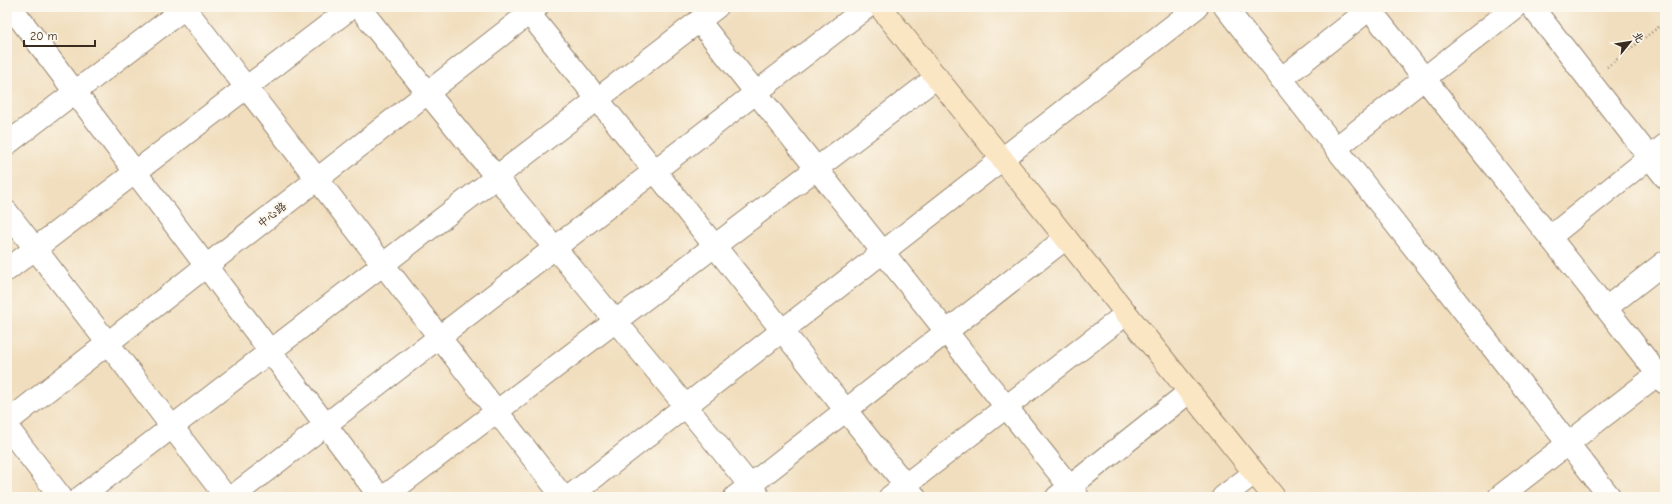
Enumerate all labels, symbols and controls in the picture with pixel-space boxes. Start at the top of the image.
scale bar [24,22,95,48]
north arrow [1610,22,1650,62]
text: 20 m [30,29,58,43]
text: 北 [1630,29,1647,45]
street label: 中心路 [255,200,289,230]

